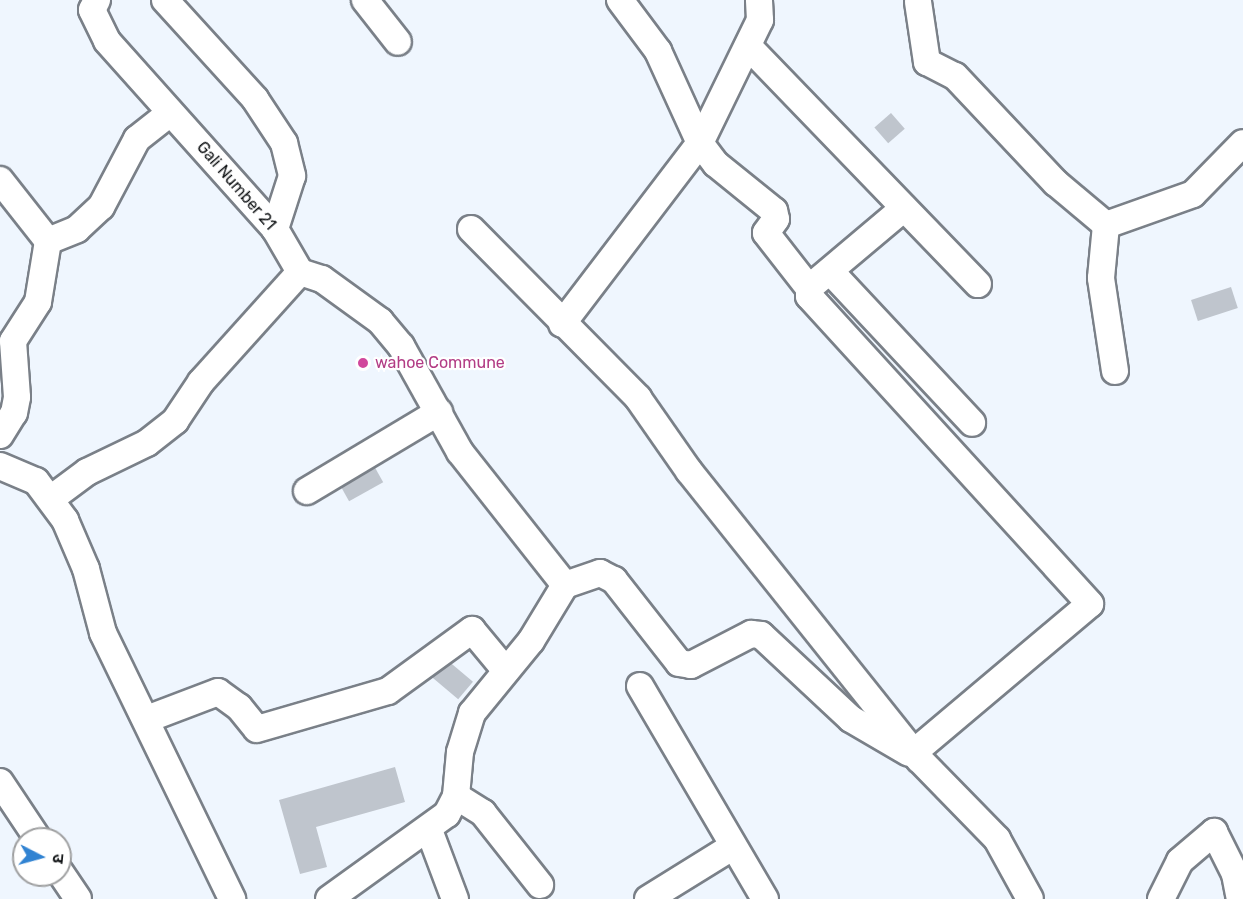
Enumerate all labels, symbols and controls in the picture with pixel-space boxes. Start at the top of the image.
street label: Gali Number 21 [192,138,280,234]
place label: wahoe Commune [375,353,505,373]
marker: wahoe Commune [356,356,370,370]
north arrow [12,827,72,887]
text: उ [48,853,68,864]

